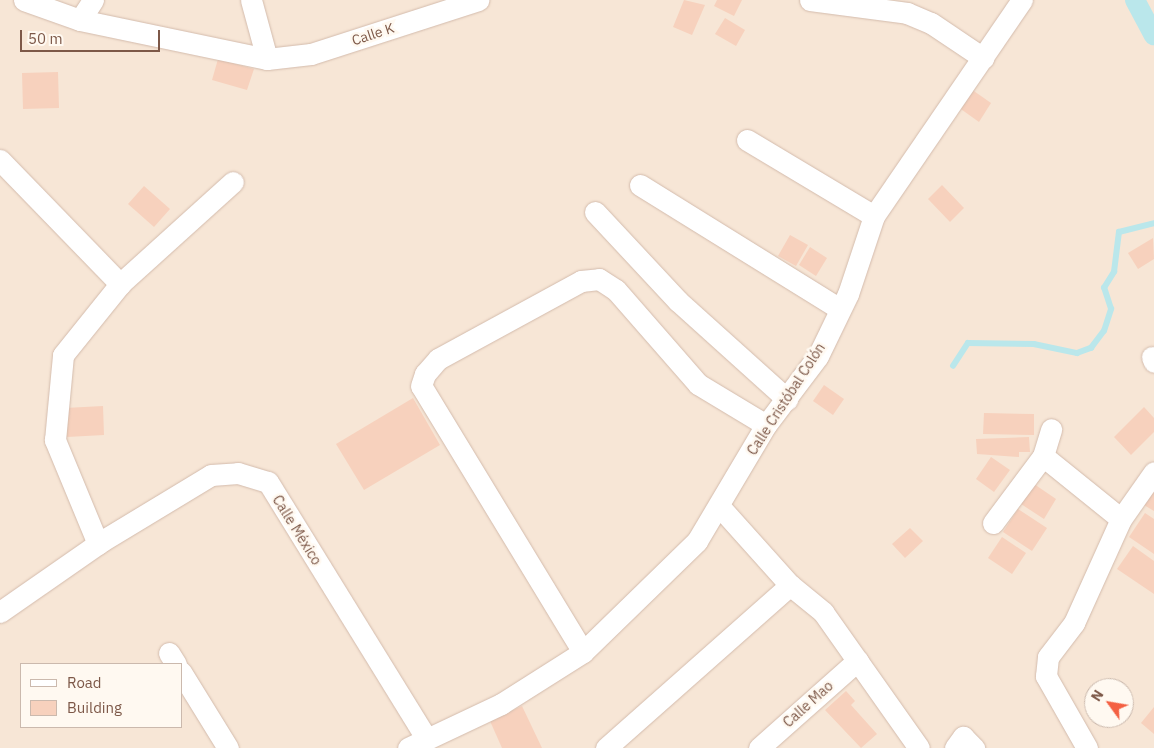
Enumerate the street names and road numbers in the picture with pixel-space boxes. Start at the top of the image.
street label: Calle K [350,19,396,49]
street label: Calle Cristóbal Colón [743,340,829,458]
street label: Calle México [269,492,325,568]
street label: Calle Mao [780,677,836,731]

